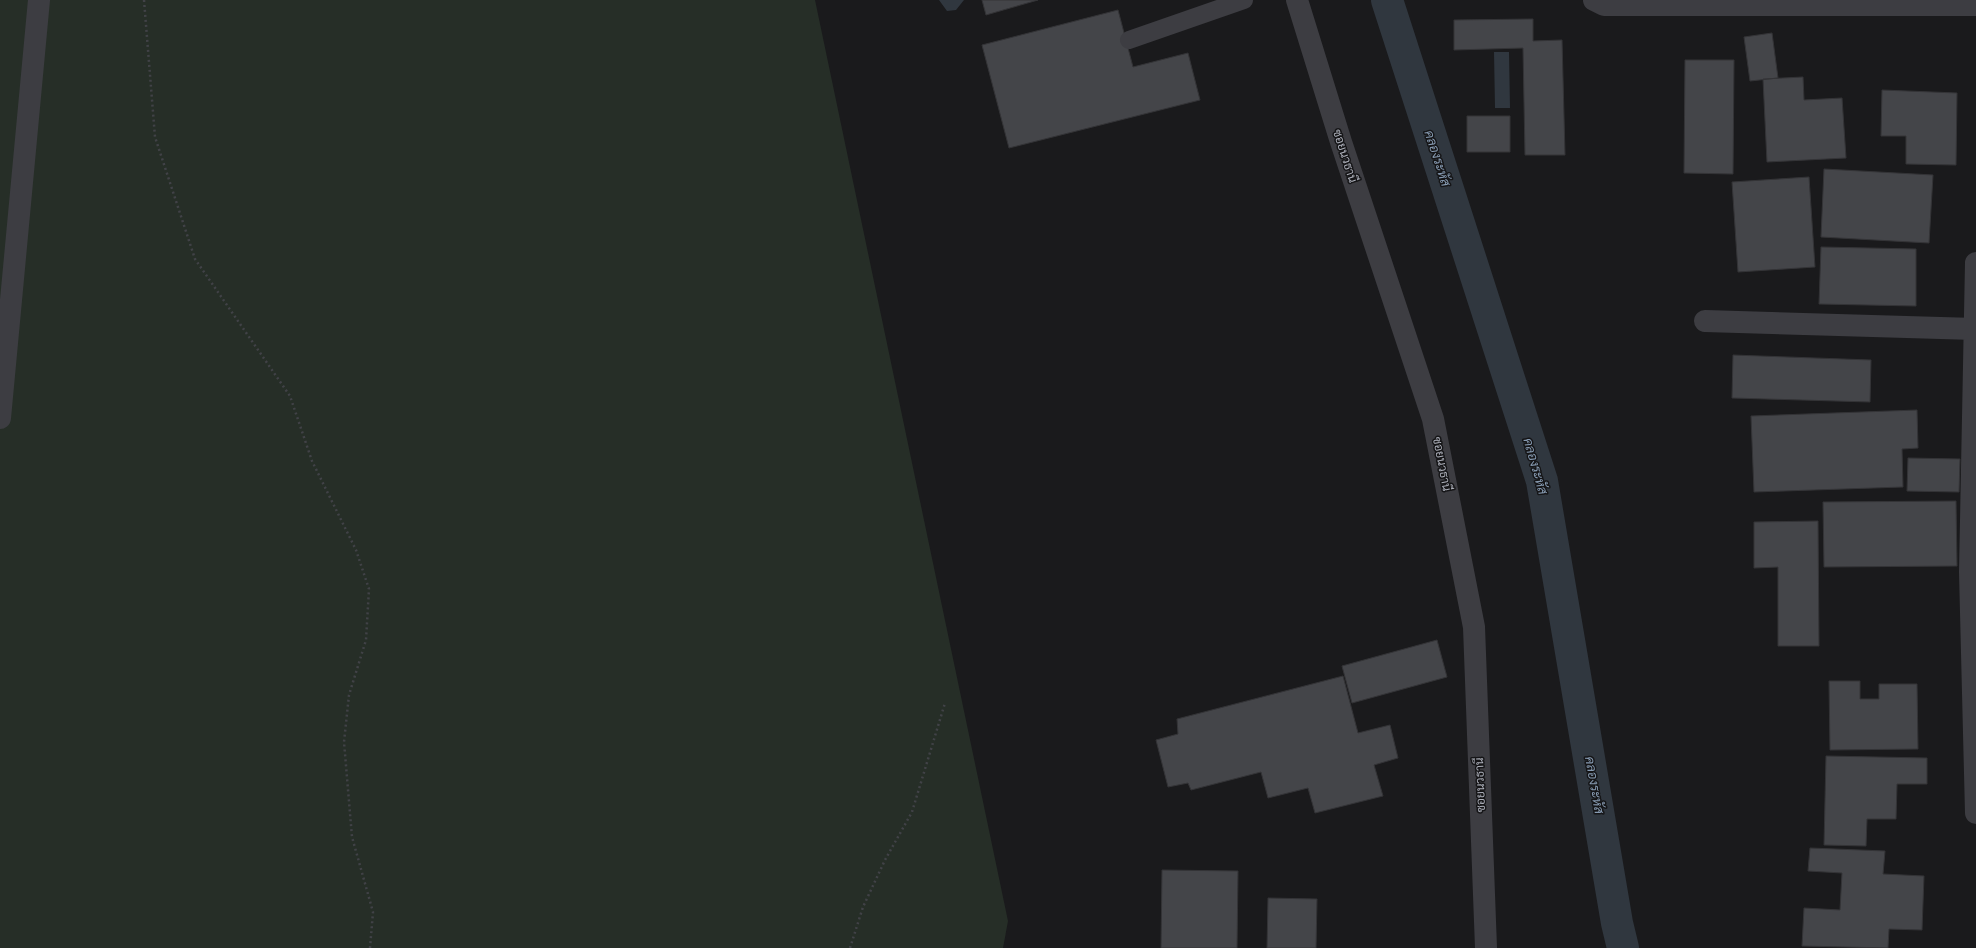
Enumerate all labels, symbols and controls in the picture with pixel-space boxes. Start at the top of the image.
street label: ซอยนวธานี [1330,127,1361,185]
water label: คลองระหัส [1421,128,1454,188]
street label: ซอยนวธานี [1430,435,1455,493]
water label: คลองระหัส [1520,436,1551,496]
water label: คลองระหัส [1582,755,1607,815]
street label: ซอยนวธานี [1471,757,1488,813]

